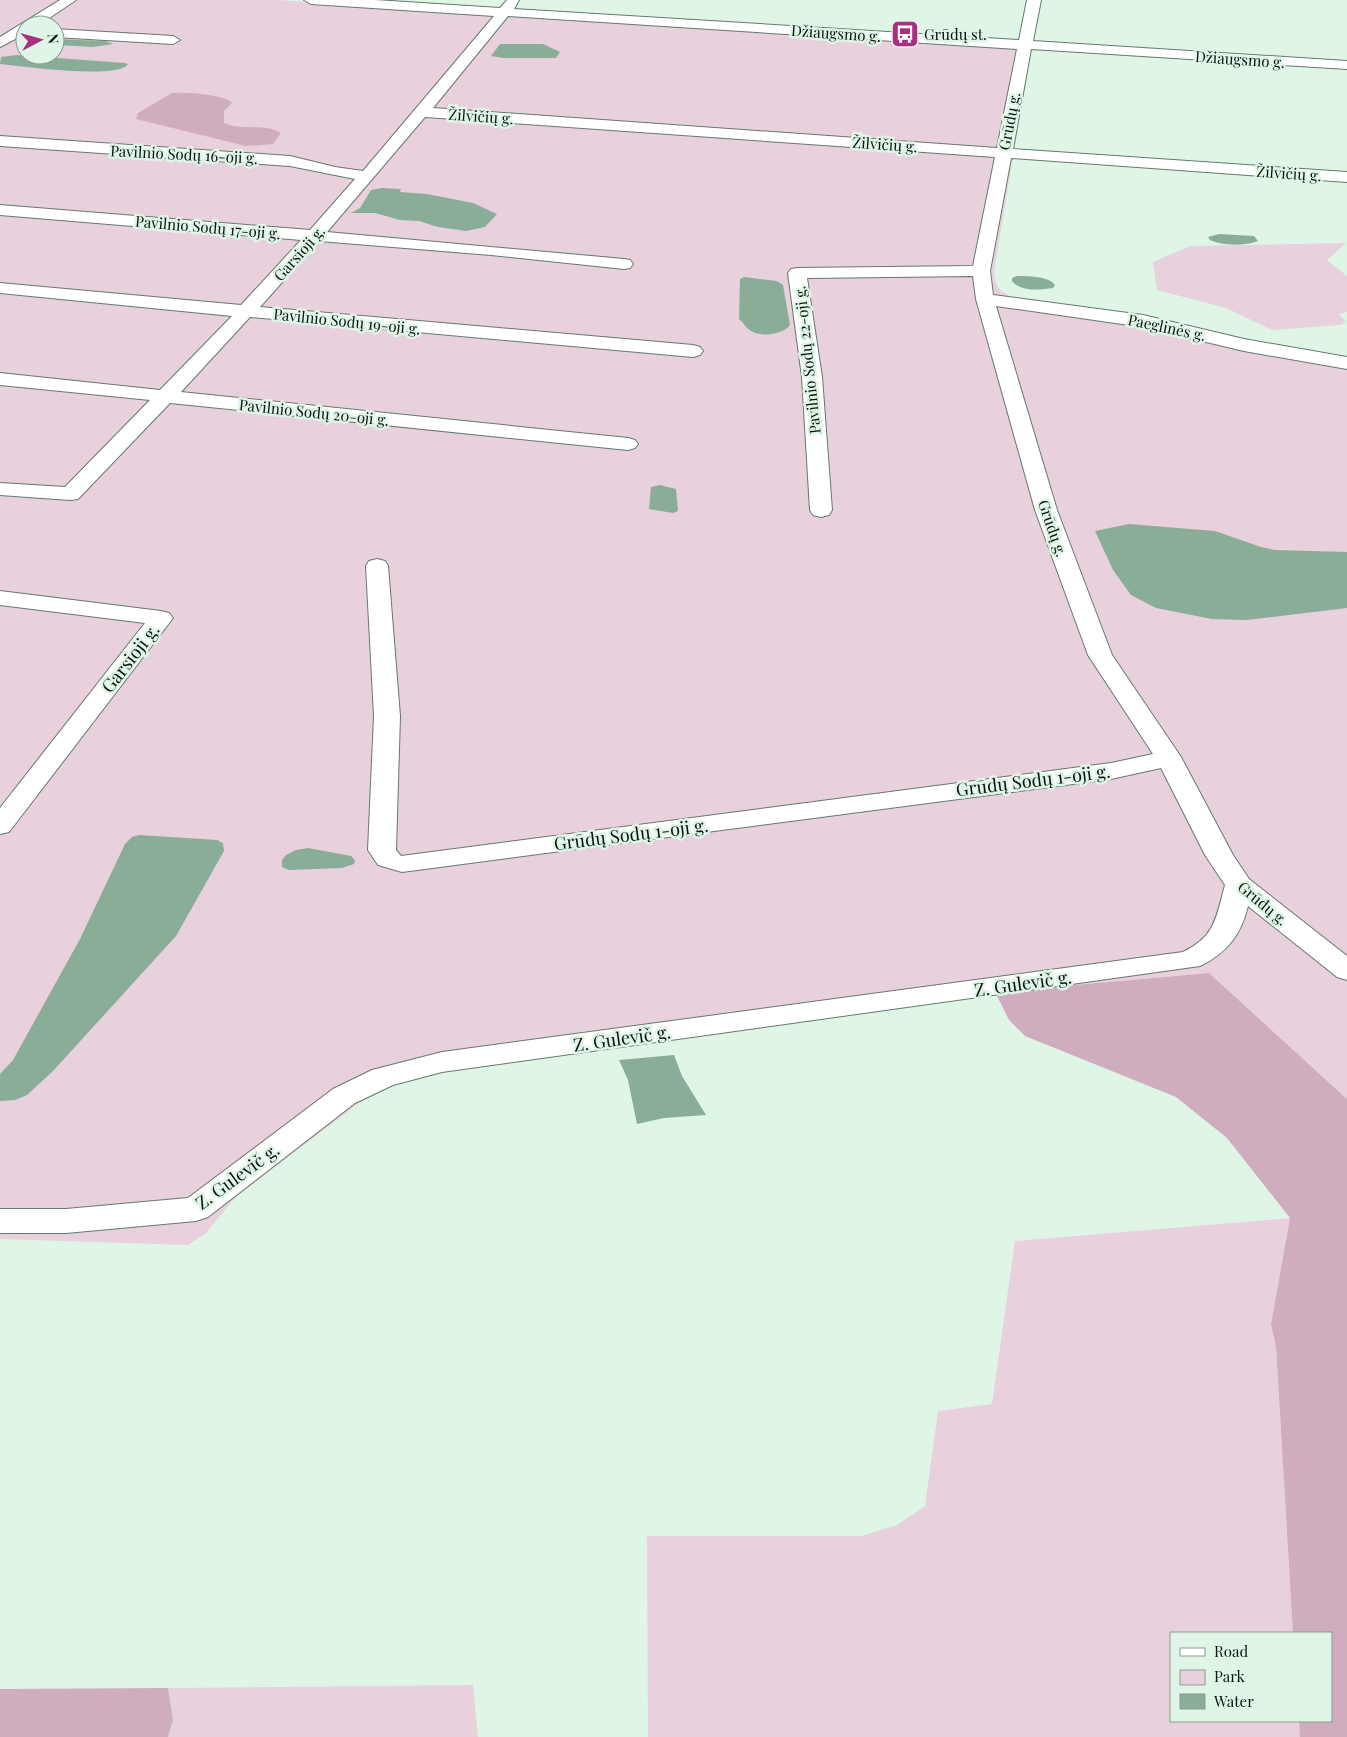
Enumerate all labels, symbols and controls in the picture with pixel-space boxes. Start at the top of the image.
north arrow [15,15,65,65]
bus stop icon: Grūdų st. [890,19,920,49]
street label: Džiaugsmo g. [790,20,882,46]
place label: Grūdų st. [924,24,987,44]
text: N [43,33,63,45]
street label: Džiaugsmo g. [1194,46,1286,72]
street label: Grūdų g. [994,90,1024,152]
street label: Žilvičių g. [448,104,514,128]
street label: Žilvičių g. [852,132,918,156]
street label: Pavilnio Sodų 16-oji g. [110,140,258,168]
street label: Žilvičių g. [1256,161,1322,185]
street label: Pavilnio Sodų 17-oji g. [134,211,282,243]
street label: Garsioji g. [269,221,329,285]
street label: Pavilnio Sodų 22-oji g. [789,285,825,435]
street label: Pavilnio Sodų 19-oji g. [273,303,421,339]
street label: Paeglinės g. [1126,309,1208,345]
street label: Pavilnio Sodų 20-oji g. [238,394,390,430]
street label: Grūdų g. [1034,497,1072,559]
street label: Garsioji g. [96,619,164,697]
street label: Grūdų Sodų 1-oji g. [954,759,1112,801]
street label: Grūdų Sodų 1-oji g. [552,813,710,855]
street label: Grūdų g. [1234,876,1292,930]
street label: Z. Gulevič g. [973,964,1073,1002]
street label: Z. Gulevič g. [572,1019,672,1057]
street label: Z. Gulevič g. [190,1137,284,1215]
legend [1170,1632,1332,1722]
text: Road [1214,1641,1248,1661]
text: Park [1214,1666,1246,1686]
text: Water [1213,1691,1254,1711]

